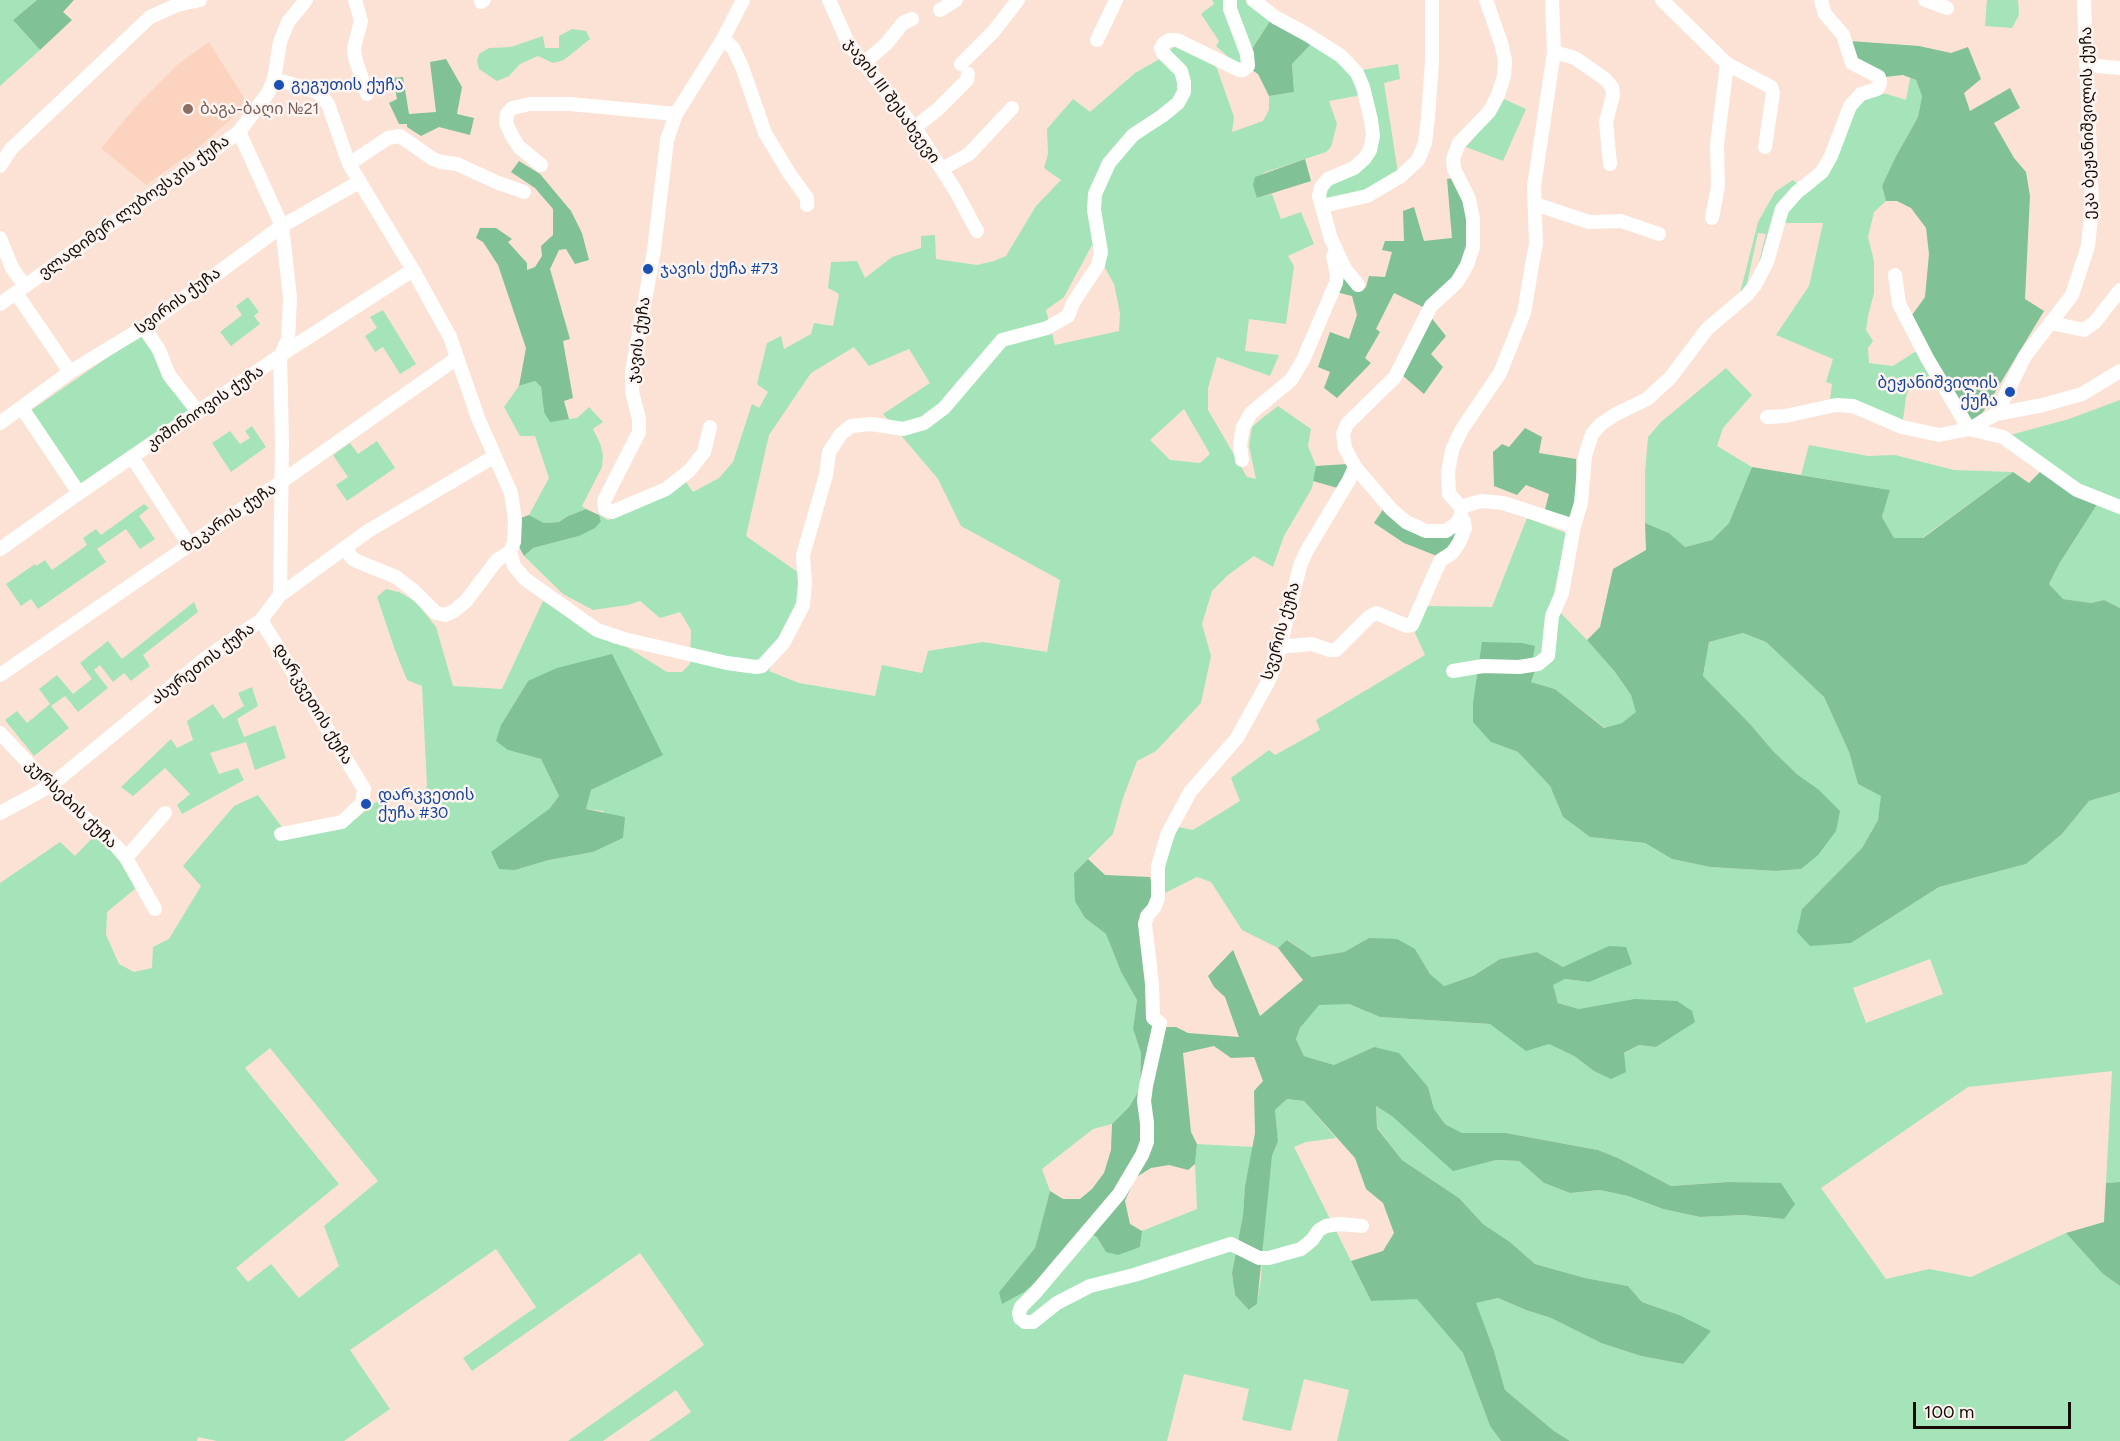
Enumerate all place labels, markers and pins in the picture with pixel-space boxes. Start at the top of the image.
place label: გეგუთის ქუჩა [291,75,404,95]
marker: გეგუთის ქუჩა [272,78,286,92]
place label: ბაგა-ბაღი №21 [200,99,319,119]
marker: ბაგა-ბაღი №21 [181,102,195,116]
place label: ჯავის ქუჩა #73 [660,259,778,279]
marker: ჯავის ქუჩა #73 [641,262,655,276]
place label: ბეჟანიშვილის ქუჩა [1878,373,1998,411]
marker: ბეჟანიშვილის ქუჩა [2003,385,2017,399]
place label: დარკვეთის ქუჩა #30 [378,785,474,823]
marker: დარკვეთის ქუჩა #30 [359,797,373,811]

